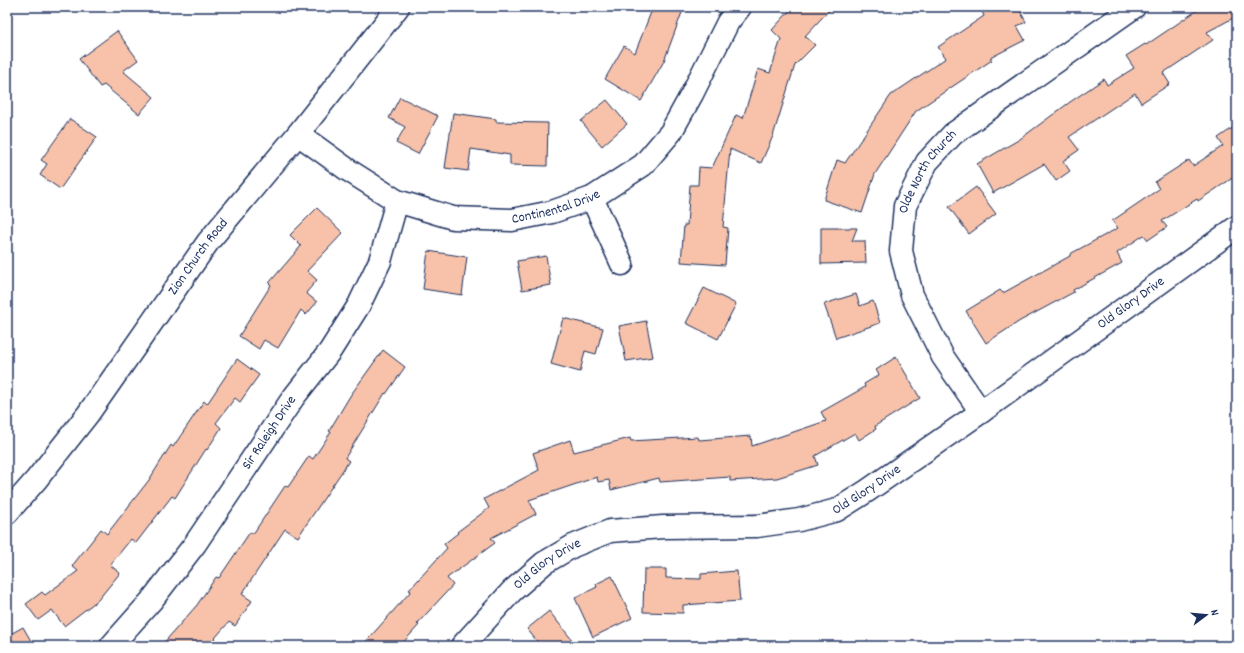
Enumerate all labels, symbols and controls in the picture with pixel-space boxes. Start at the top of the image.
street label: Olde North Church [894,125,962,214]
street label: Continental Drive [510,185,605,230]
street label: Zion Church Road [164,214,233,299]
street label: Old Glory Drive [1094,272,1169,335]
street label: Sir Raleigh Drive [237,392,302,474]
street label: Old Glory Drive [828,460,905,520]
street label: Old Glory Drive [509,534,584,595]
north arrow [1186,595,1226,635]
text: N [1205,608,1222,618]

